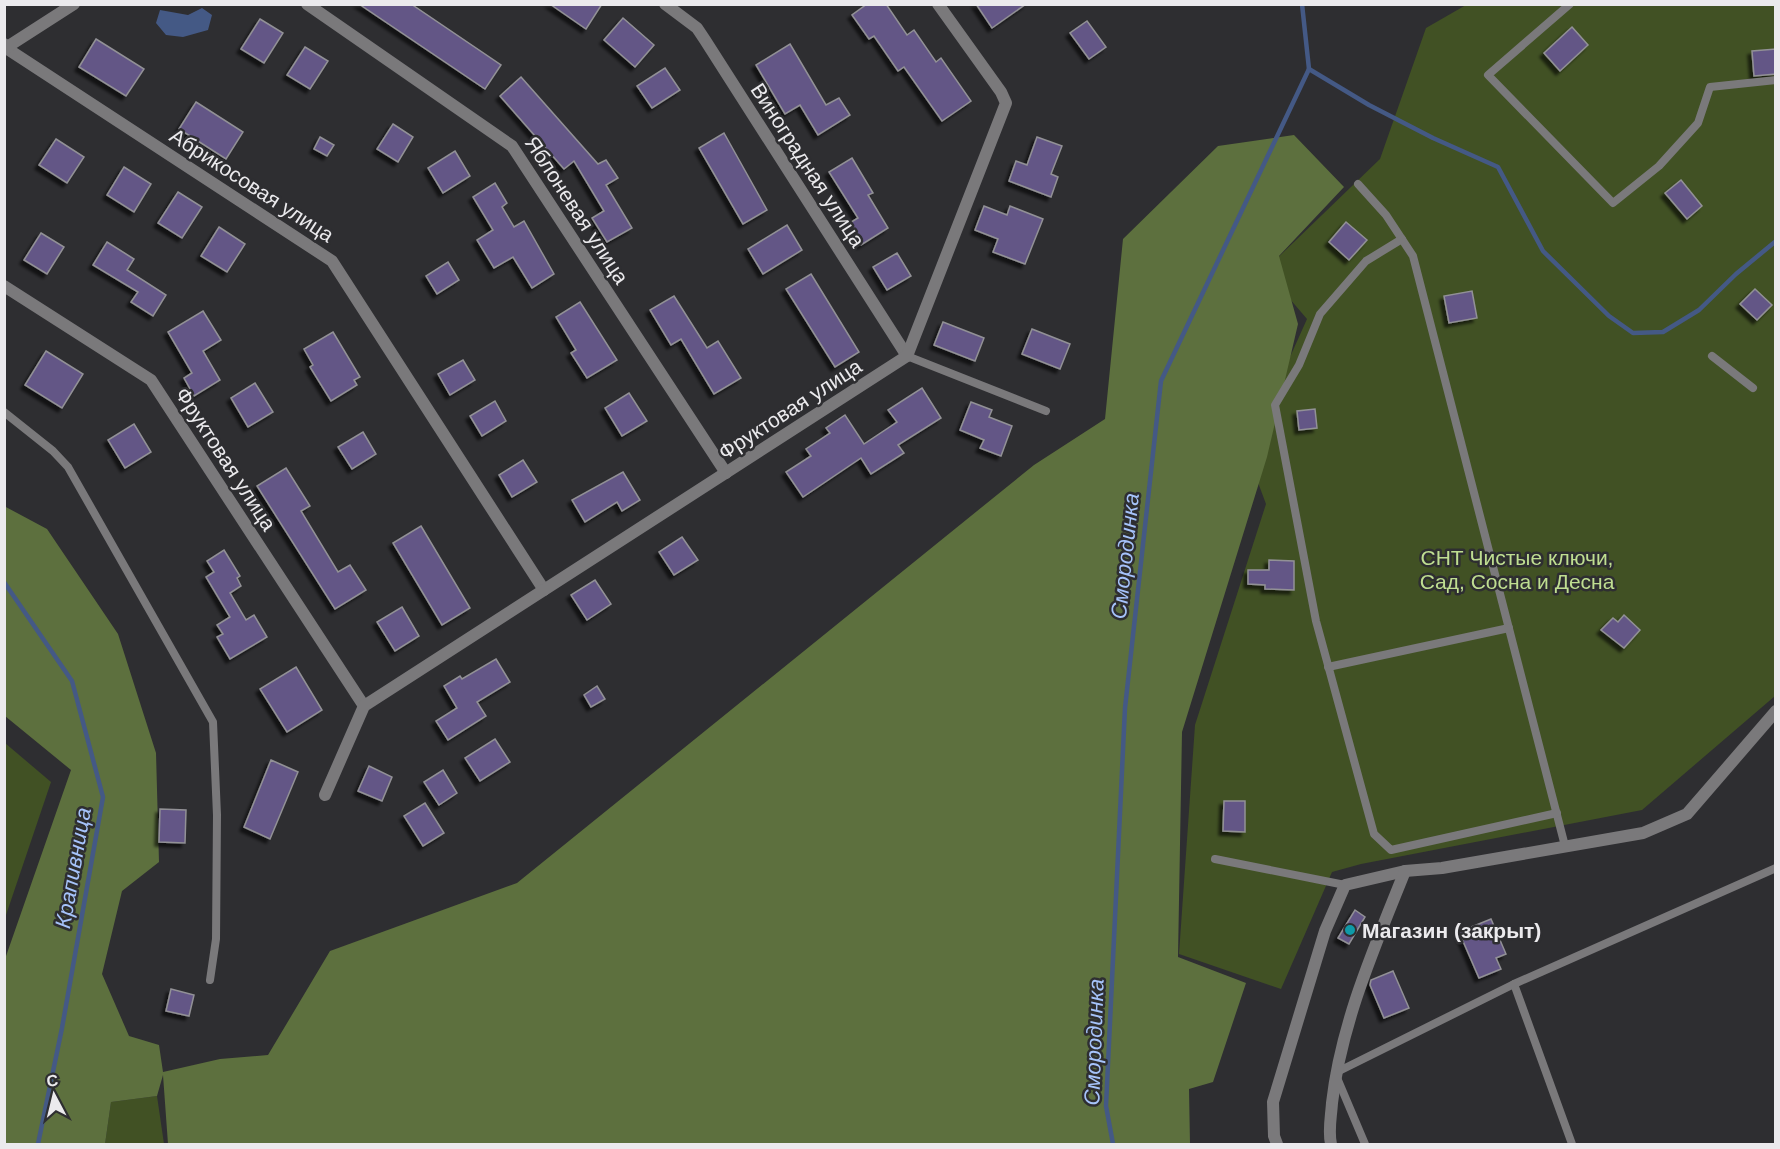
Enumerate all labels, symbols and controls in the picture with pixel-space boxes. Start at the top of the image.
street label: Виноградная улица [746,79,870,251]
street label: Абрикосовая улица [166,123,338,247]
street label: Яблоневая улица [521,132,633,288]
street label: Фруктовая улица [714,354,866,464]
street label: Фруктовая улица [171,383,281,535]
water label: Смородинка [1106,492,1144,620]
park label: СНТ Чистые ключи, Сад, Сосна и Десна [1420,546,1615,593]
water label: Крапивница [50,806,96,930]
place label: Магазин (закрыт) [1362,919,1541,942]
marker: Магазин (закрыт) [1343,923,1357,937]
water label: Смородинка [1079,978,1109,1106]
north arrow [24,1065,84,1125]
text: С [45,1071,59,1090]

